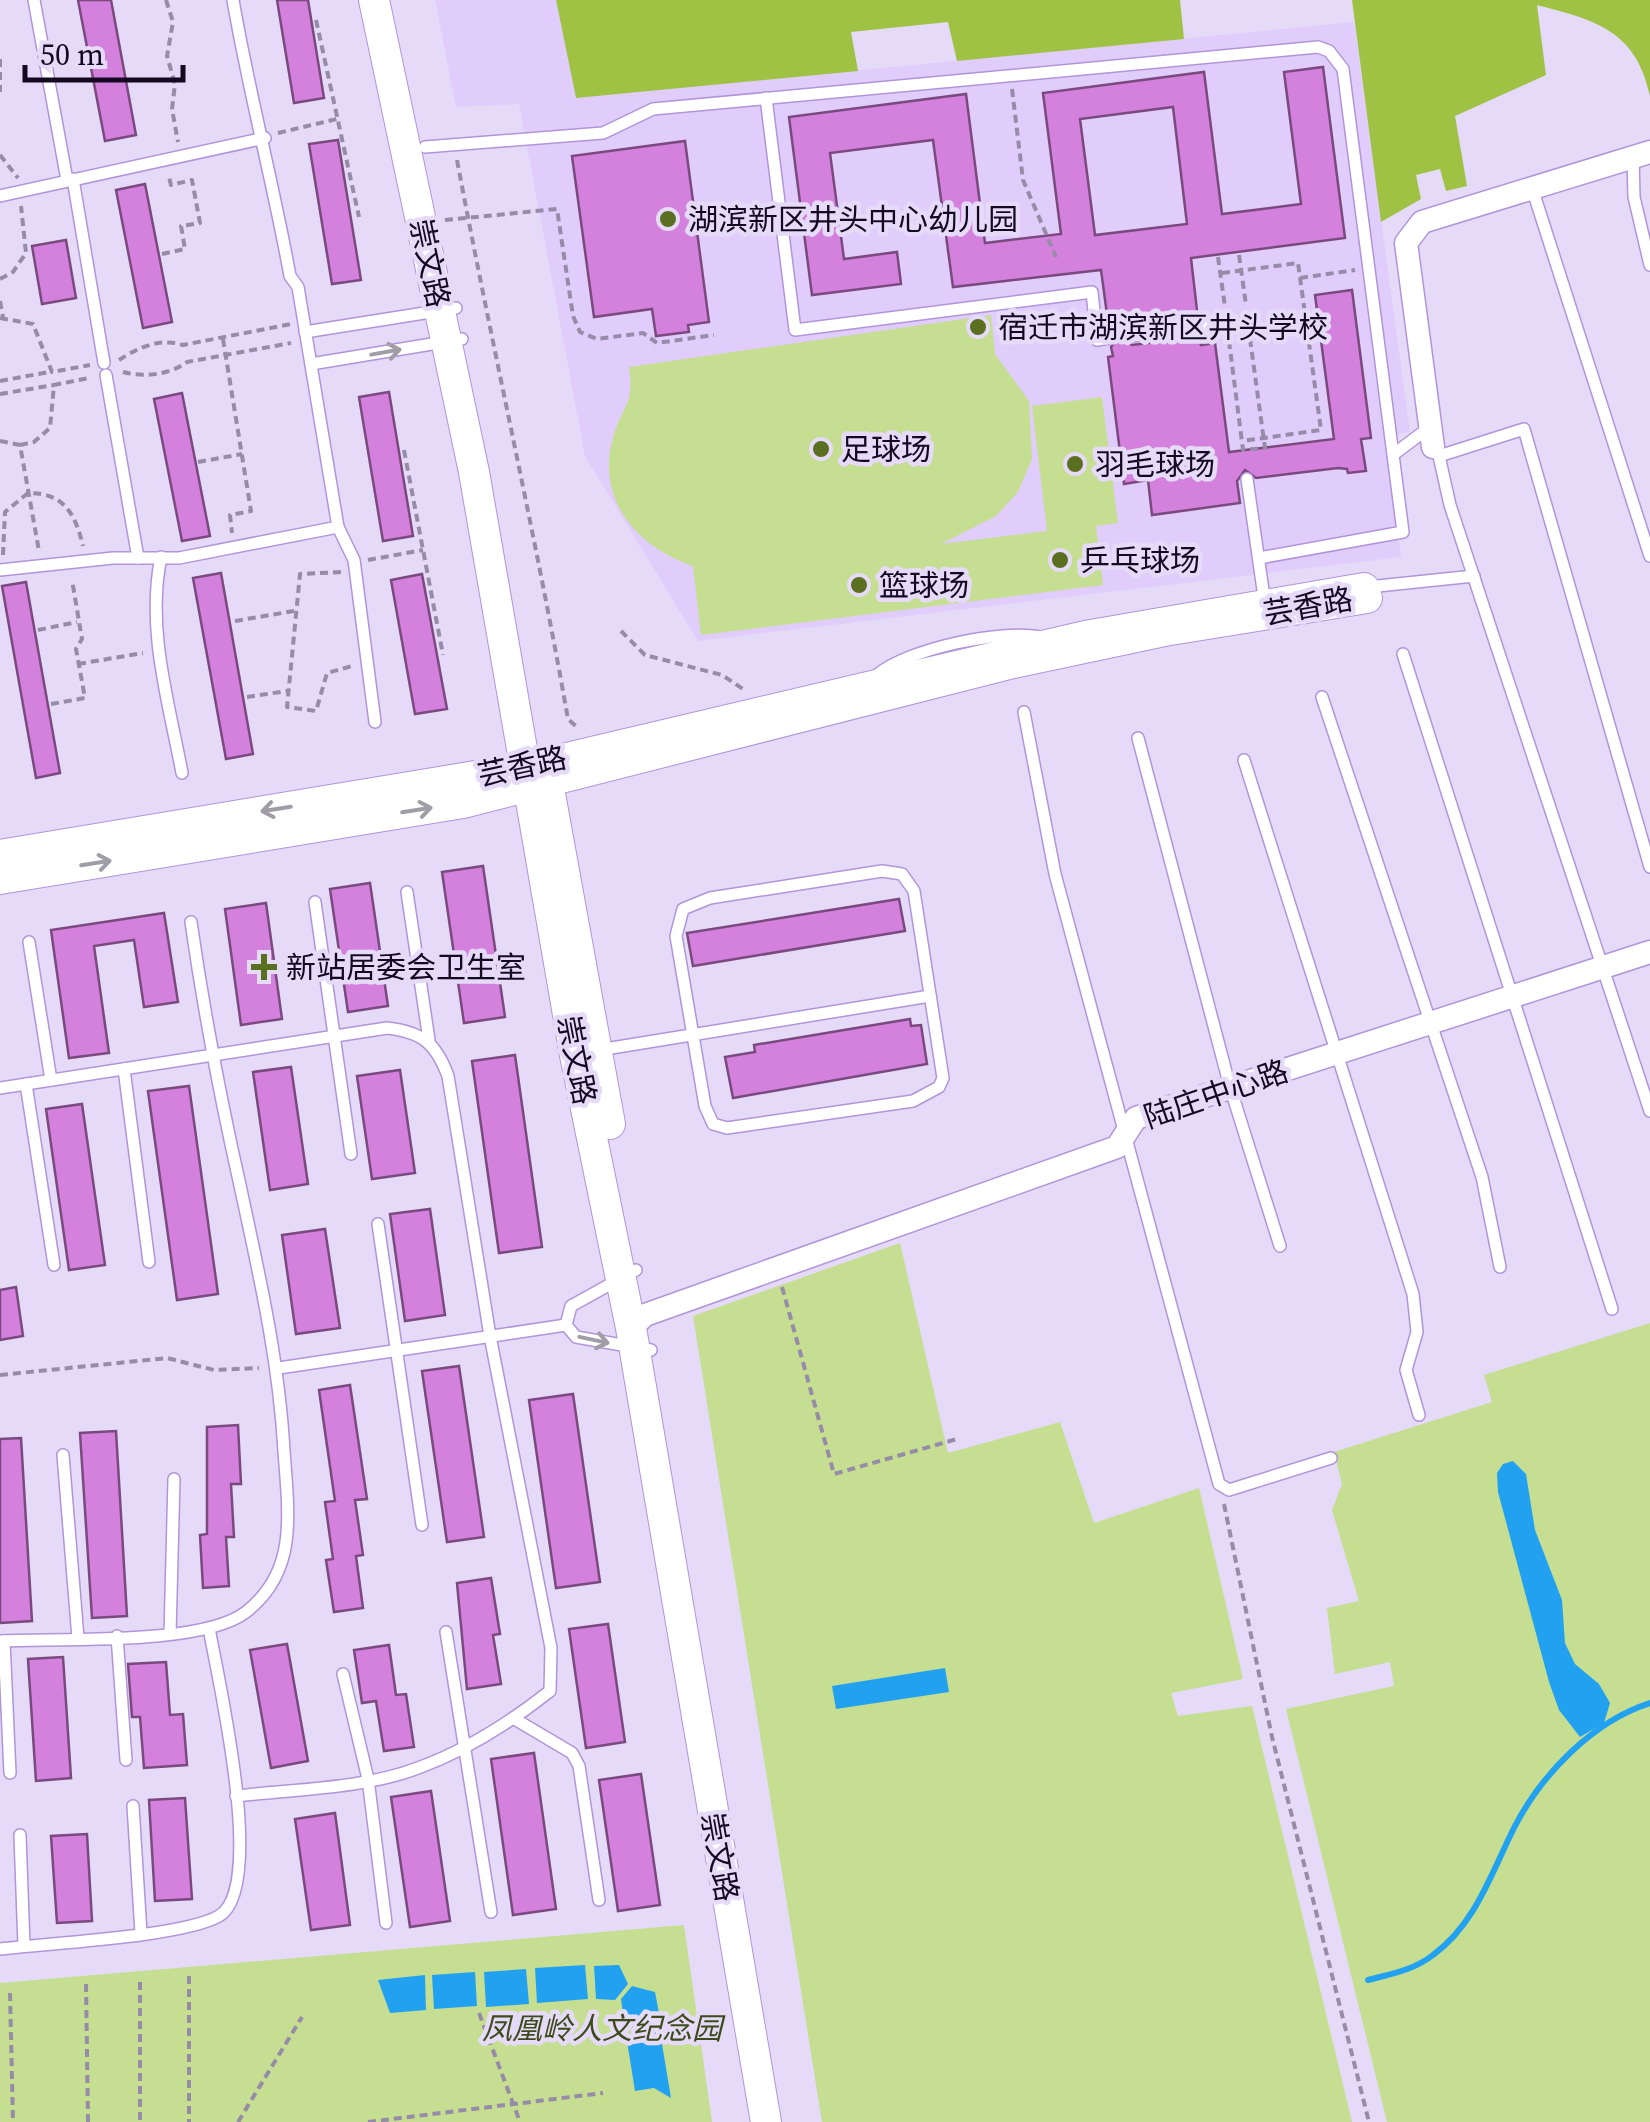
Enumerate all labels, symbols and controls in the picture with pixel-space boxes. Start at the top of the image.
scale bar [25,20,182,82]
text: 50 m [40,34,104,75]
place label: 湖滨新区井头中心幼儿园 [688,199,1018,240]
marker: 湖滨新区井头中心幼儿园 [657,208,679,230]
street label: 崇文路 [401,215,459,311]
place label: 宿迁市湖滨新区井头学校 [998,307,1328,348]
marker: 宿迁市湖滨新区井头学校 [967,316,989,338]
one-way arrow [369,342,402,360]
place label: 足球场 [841,429,931,470]
marker: 足球场 [810,438,832,460]
place label: 羽毛球场 [1095,444,1215,485]
marker: 羽毛球场 [1064,453,1086,475]
place label: 乒乓球场 [1080,540,1200,581]
marker: 乒乓球场 [1049,549,1071,571]
place label: 篮球场 [879,565,969,606]
marker: 篮球场 [848,574,870,596]
street label: 芸香路 [1260,578,1356,634]
street label: 芸香路 [474,737,570,795]
one-way arrow [400,800,433,819]
one-way arrow [260,801,293,819]
one-way arrow [79,853,112,872]
place label: 新站居委会卫生室 [286,947,526,988]
marker: 新站居委会卫生室 [251,954,277,980]
street label: 崇文路 [548,1012,606,1108]
street label: 陆庄中心路 [1138,1050,1294,1138]
one-way arrow [577,1332,609,1351]
street label: 崇文路 [692,1809,748,1905]
park label: 凤凰岭人文纪念园 [482,2008,726,2049]

